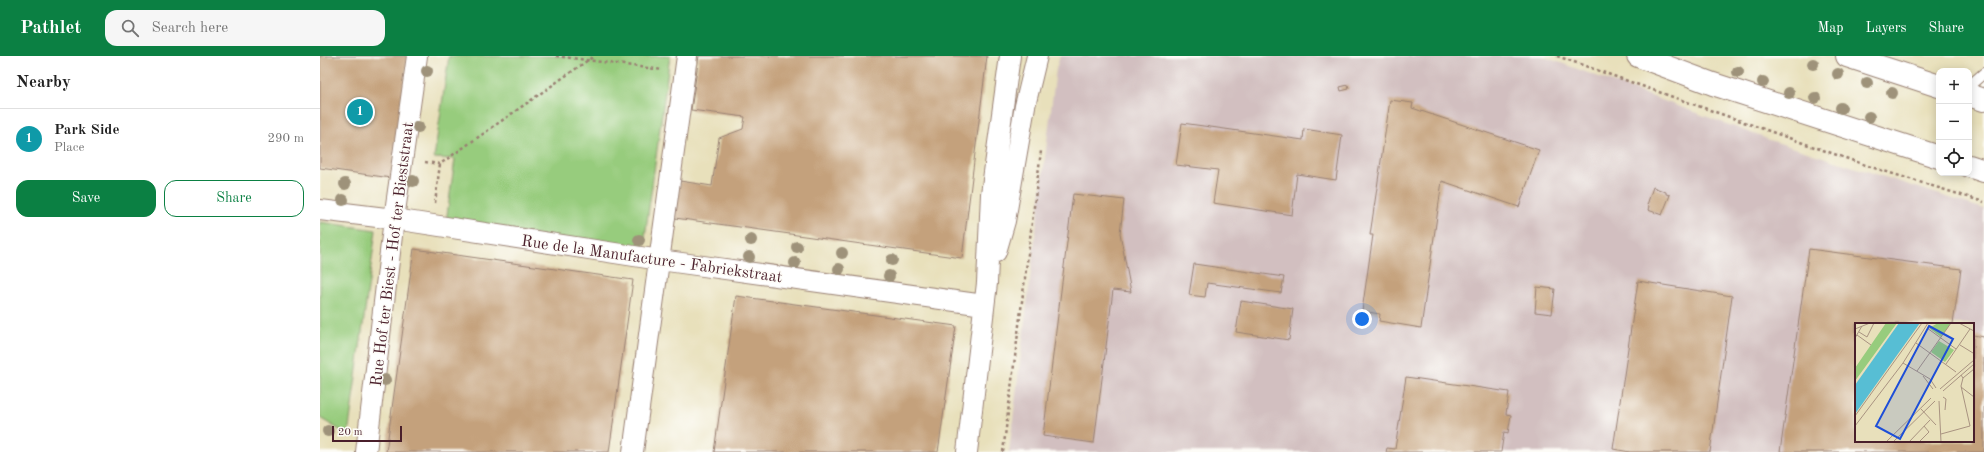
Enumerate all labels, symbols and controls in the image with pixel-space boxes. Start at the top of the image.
search box [105,10,385,46]
icon: search [119,17,141,39]
text: Pathlet [20,19,81,38]
text: Search here [151,21,228,36]
text: Map [1818,21,1844,35]
text: Layers [1866,21,1907,35]
text: Share [1929,21,1964,35]
map controls [1936,68,1972,176]
button: + [1936,68,1972,104]
text: Nearby [16,74,71,91]
pin: 1 [347,97,373,127]
button: − [1936,104,1972,140]
street label: Rue Hof ter Biest - Hof ter Bieststraat [369,121,417,387]
text: Park Side [54,123,120,138]
text: 1 [25,132,33,145]
text: 290 m [267,132,304,145]
button: locate [1936,140,1972,176]
text: Place [54,141,84,154]
button: Save [16,180,156,217]
button: Share [164,180,304,217]
street label: Rue de la Manufacture - Fabriekstraat [520,234,784,286]
your location [1352,309,1372,329]
inset map [1855,323,1974,442]
scale bar [332,424,402,443]
text: 20 m [338,427,363,438]

